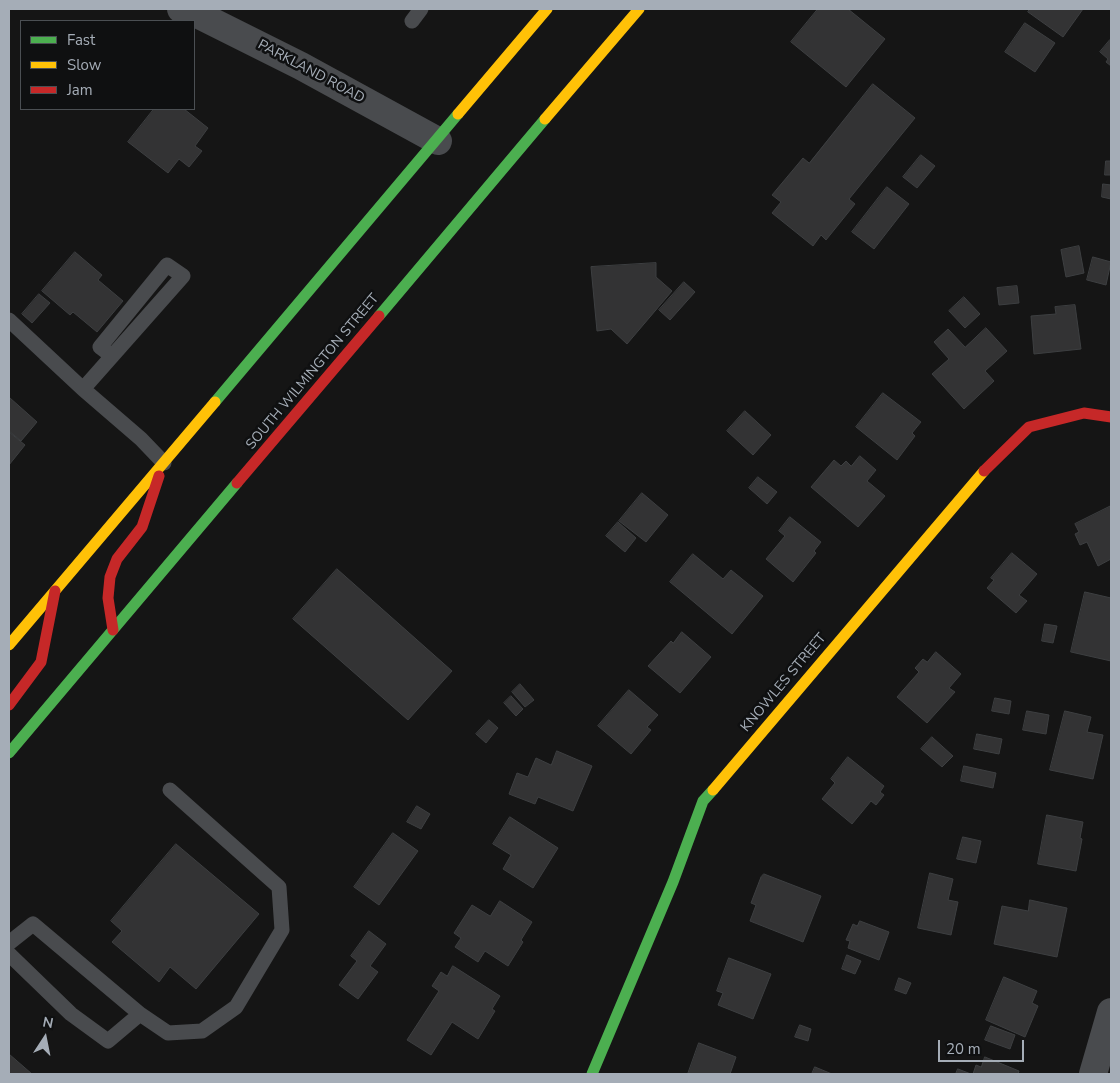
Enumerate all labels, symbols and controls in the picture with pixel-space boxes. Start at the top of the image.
legend [20,20,195,110]
text: Fast [67,30,95,50]
street label: PARKLAND ROAD [255,37,367,107]
text: Slow [67,55,101,75]
text: Jam [67,80,93,100]
street label: SOUTH WILMINGTON STREET [243,291,383,453]
street label: KNOWLES STREET [738,630,830,736]
text: N [41,1012,55,1033]
north arrow [20,1013,70,1063]
scale bar [940,1030,1026,1062]
text: 20 m [946,1039,981,1059]

